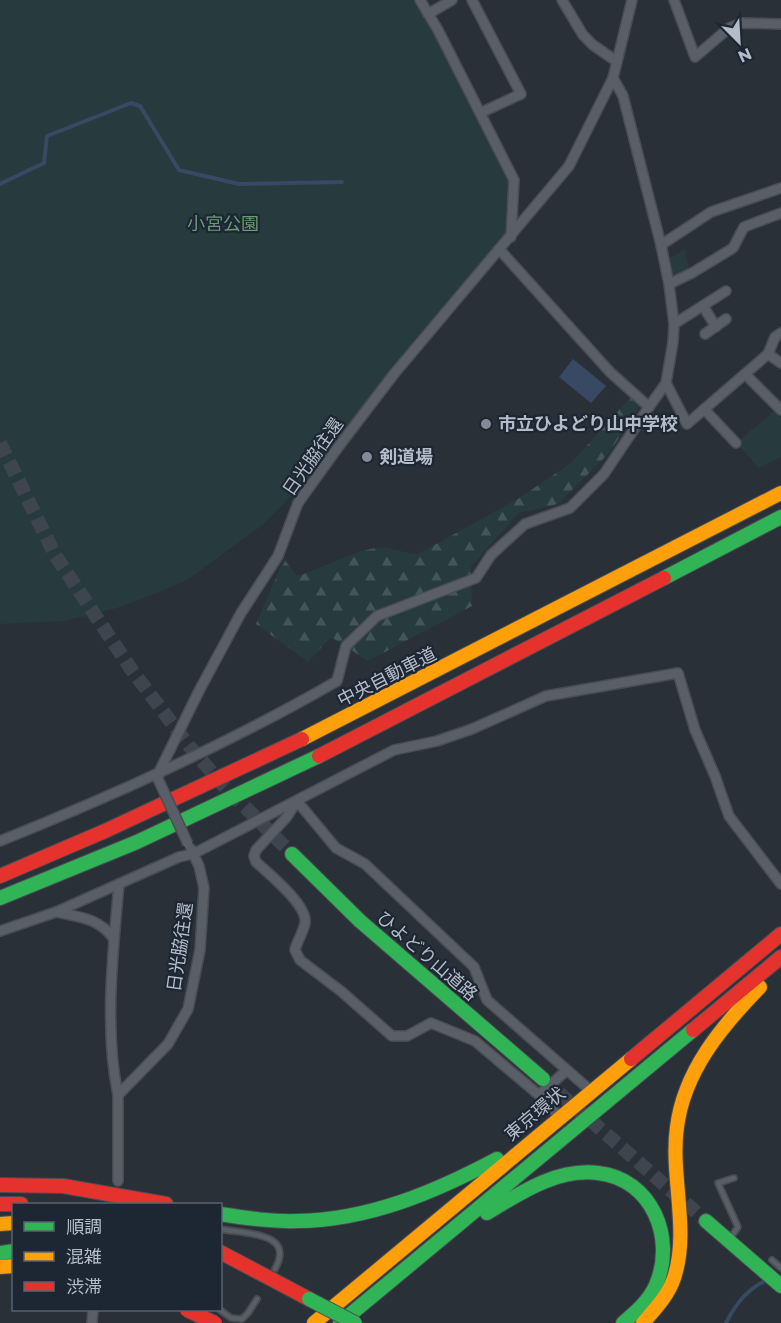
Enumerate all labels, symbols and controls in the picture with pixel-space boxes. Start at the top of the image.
north arrow [709,12,769,72]
text: N [735,44,755,67]
park label: 小宮公園 [187,213,259,235]
place label: 市立ひよどり山中学校 [498,413,678,435]
street label: 日光脇往還 [278,414,348,500]
marker: 市立ひよどり山中学校 [479,417,493,431]
place label: 剣道場 [379,446,433,468]
marker: 剣道場 [360,450,374,464]
street label: 中央自動車道 [334,643,440,711]
street label: 日光脇往還 [163,901,197,993]
street label: ひよどり山道路 [372,906,482,1006]
street label: 東京環状 [500,1082,570,1146]
legend [12,1203,222,1311]
text: 順調 [66,1216,102,1238]
text: 混雑 [66,1246,102,1268]
text: 渋滞 [66,1276,102,1298]

